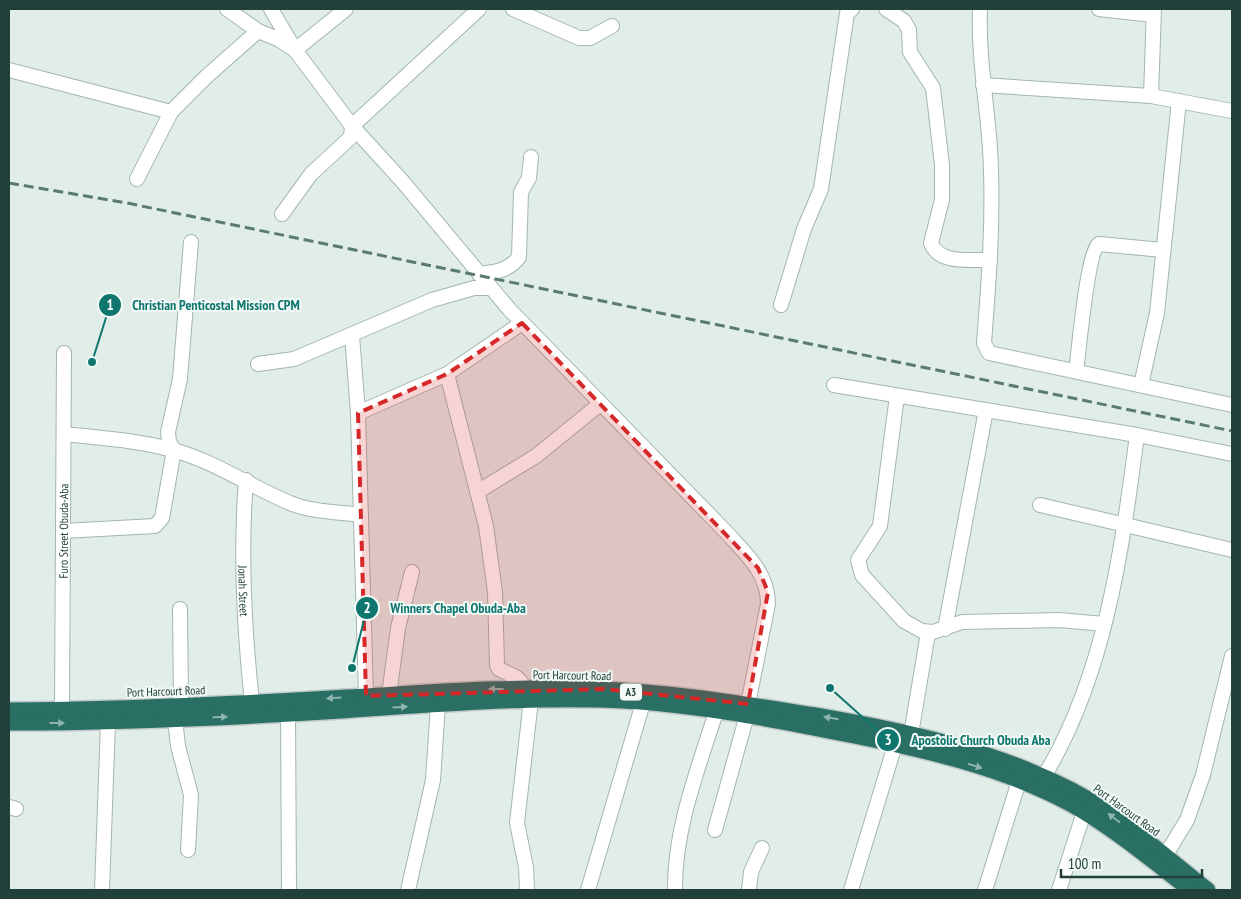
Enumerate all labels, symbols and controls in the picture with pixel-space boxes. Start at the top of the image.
callout: Christian Penticostal Mission CPM [97,291,310,320]
text: 1 [106,295,114,314]
text: Christian Penticostal Mission CPM [132,296,300,314]
street label: Furo Street Obuda-Aba [55,483,71,578]
street label: Jonah Street [236,564,252,617]
callout: Winners Chapel Obuda-Aba [355,593,535,622]
text: 2 [363,598,371,617]
text: Winners Chapel Obuda-Aba [389,599,526,617]
street label: Port Harcourt Road [533,667,611,683]
street label: Port Harcourt Road [126,682,206,700]
road number: A3 [620,684,642,700]
one-way arrow [488,685,504,693]
one-way arrow [325,695,341,703]
one-way arrow [392,703,408,711]
one-way arrow [212,713,228,721]
one-way arrow [823,714,839,722]
one-way arrow [50,719,66,727]
callout: Apostolic Church Obuda Aba [876,725,1061,754]
text: 3 [884,730,892,749]
text: Apostolic Church Obuda Aba [910,731,1051,749]
one-way arrow [968,763,983,770]
street label: Port Harcourt Road [1091,781,1163,839]
one-way arrow [1108,812,1121,823]
scale bar [1061,846,1202,878]
text: 100 m [1068,854,1101,873]

